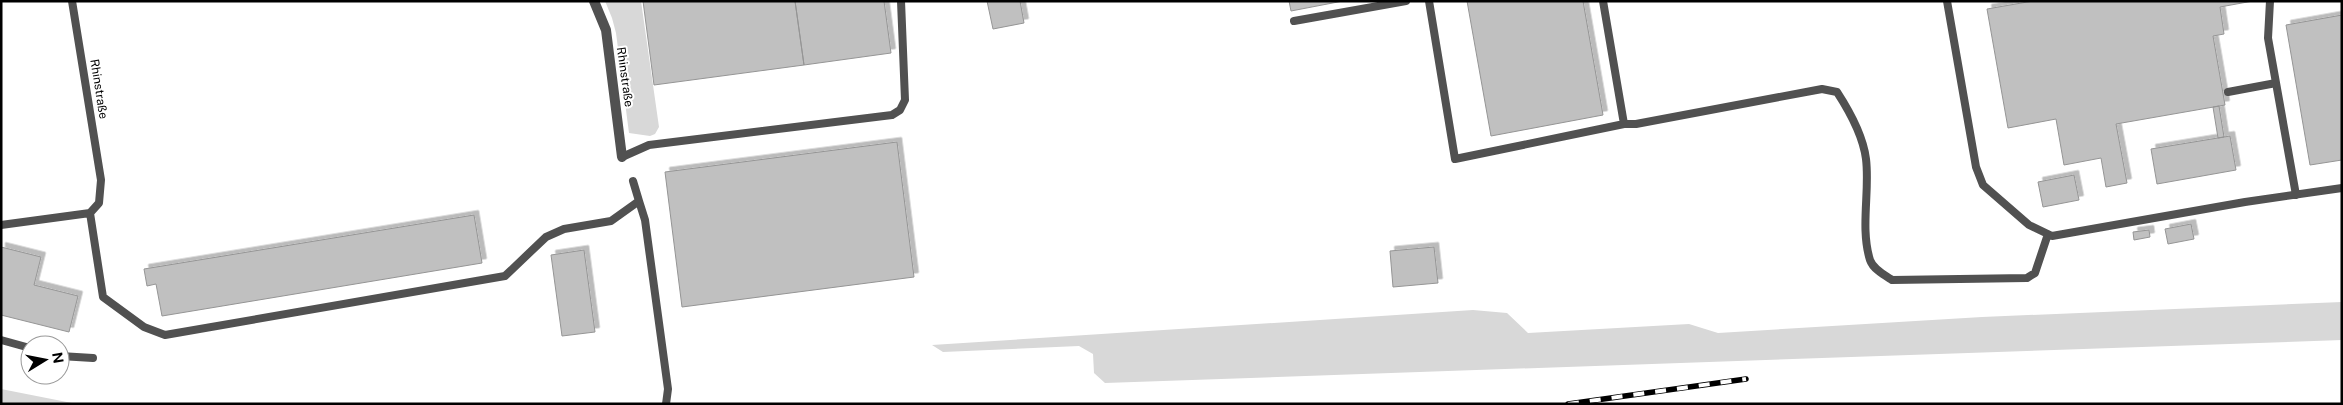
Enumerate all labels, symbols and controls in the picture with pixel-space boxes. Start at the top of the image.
street label: Rhinstraße [614,46,636,108]
street label: Rhinstraße [87,58,111,120]
north arrow [20,335,70,385]
text: N [49,351,67,365]

